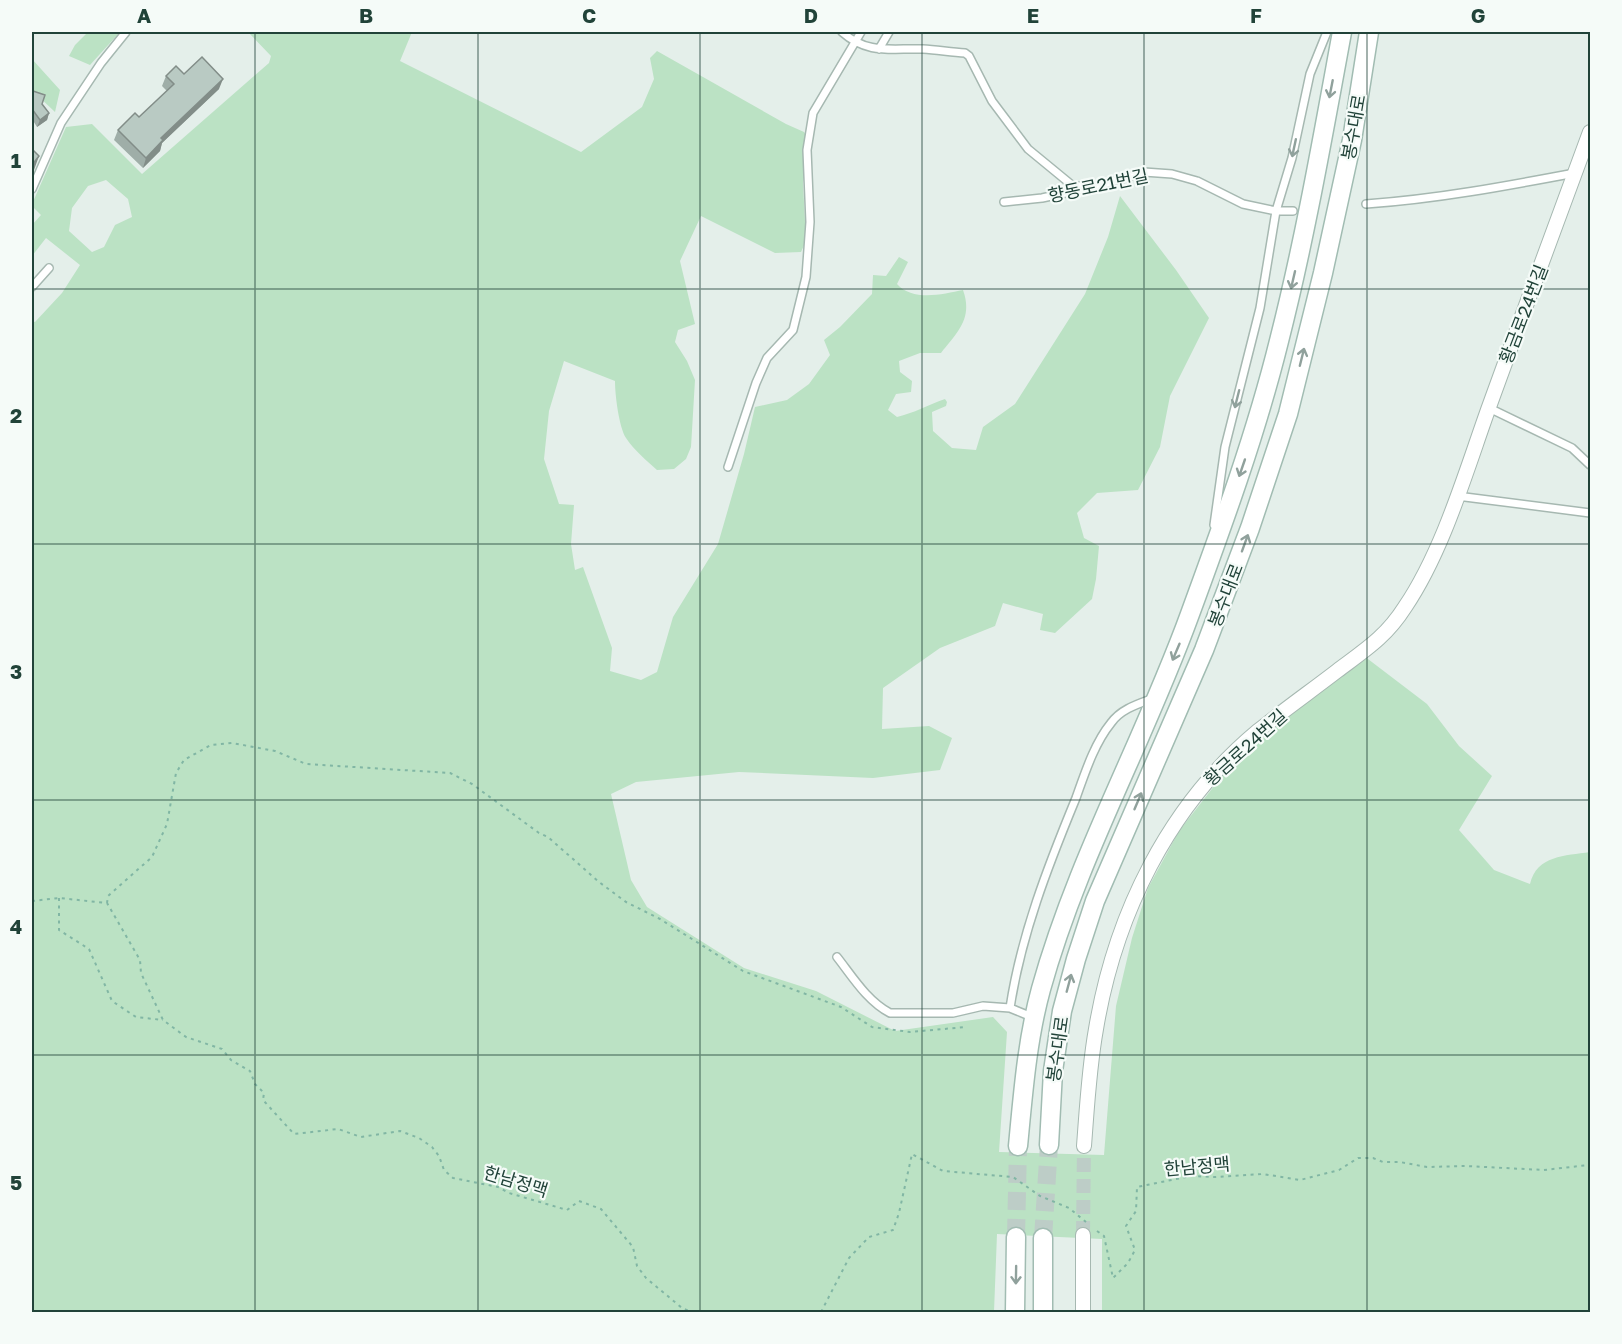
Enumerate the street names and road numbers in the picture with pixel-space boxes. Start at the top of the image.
street label: 봉수대로 [1336,92,1370,162]
street label: 향동로21번길 [1046,164,1150,206]
street label: 황금로24번길 [1494,261,1552,367]
street label: 봉수대로 [1203,560,1247,630]
street label: 황금로24번길 [1199,704,1291,790]
street label: 봉수대로 [1041,1015,1073,1083]
street label: 한남정맥 [1163,1152,1231,1180]
street label: 한남정맥 [481,1161,551,1201]

